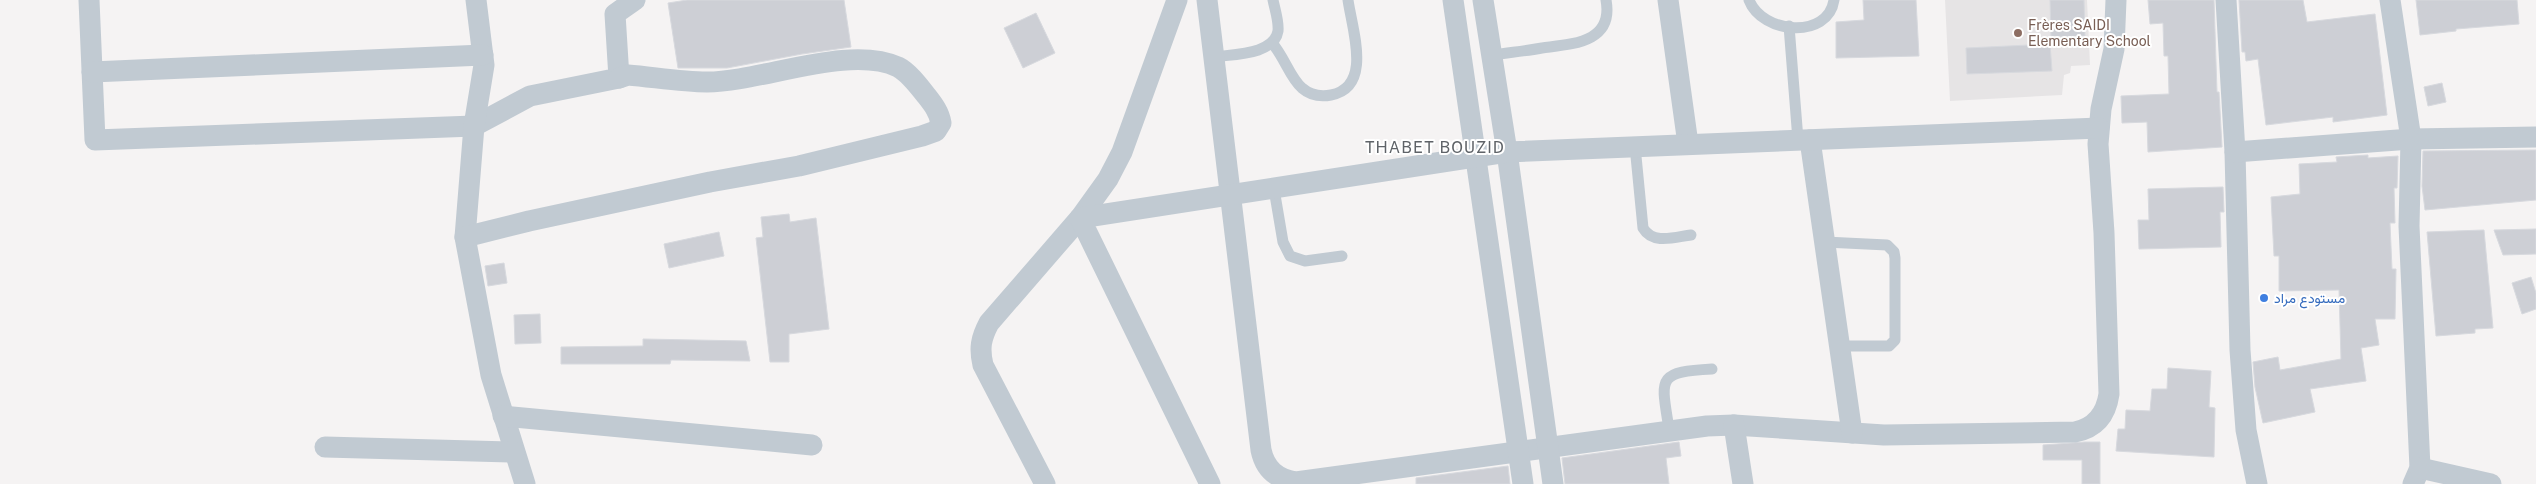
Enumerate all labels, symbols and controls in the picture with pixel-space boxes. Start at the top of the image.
place label: Frères SAIDI Elementary School [2028,17,2151,49]
marker: Frères SAIDI Elementary School [2012,27,2024,39]
district label: THABET BOUZID [1365,138,1505,157]
place label: مستودع مراد [2274,290,2345,309]
marker: مستودع مراد [2258,292,2270,304]

